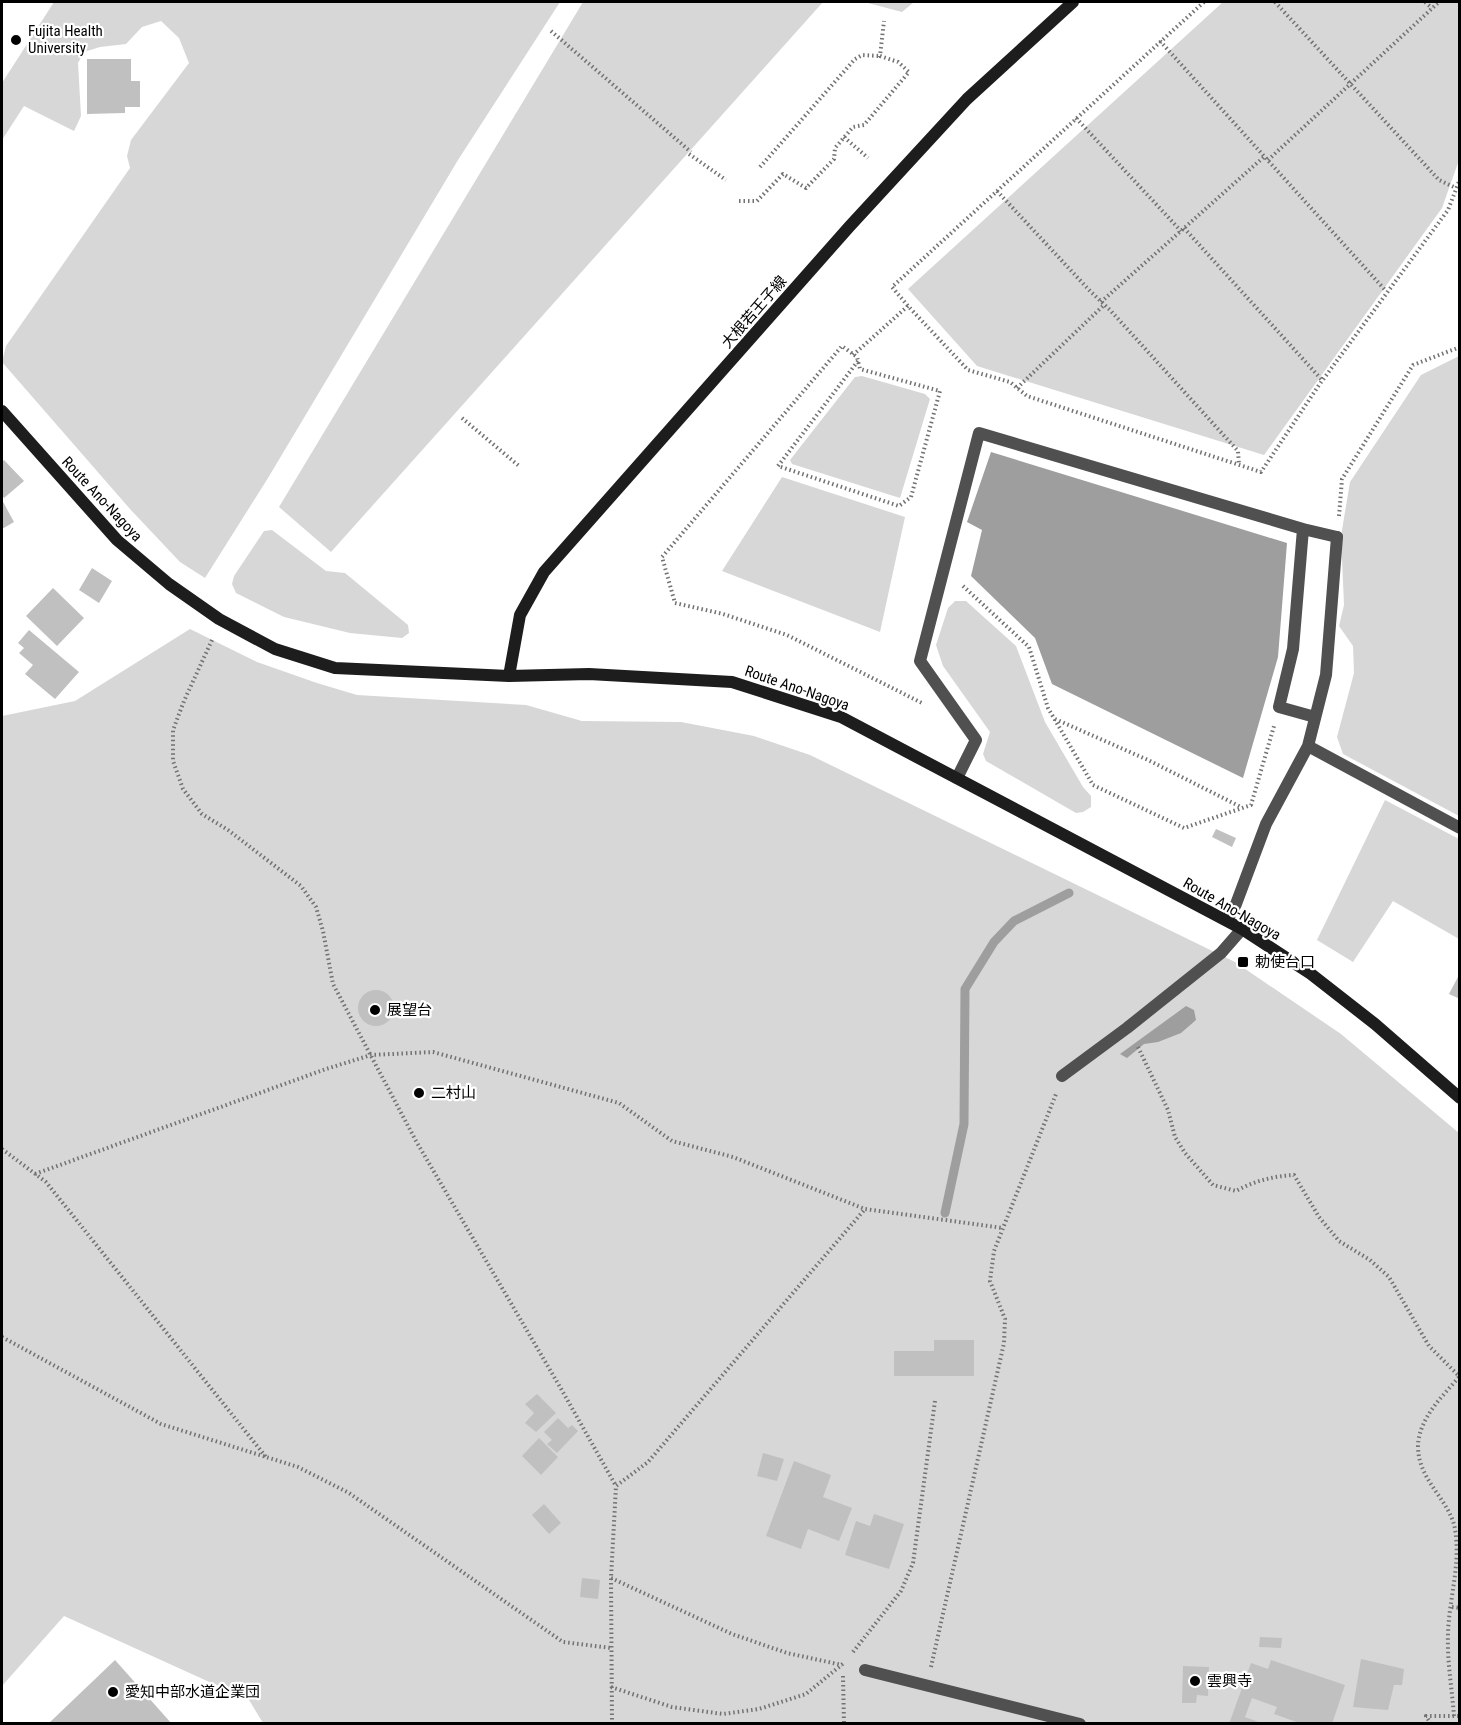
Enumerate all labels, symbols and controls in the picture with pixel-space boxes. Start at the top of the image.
place label: Fujita Health University [28,22,103,57]
marker: Fujita Health University [9,33,23,47]
street label: 大根若王子線 [718,272,790,352]
street label: Route Ano-Nagoya [58,453,146,545]
street label: Route Ano-Nagoya [742,662,852,714]
street label: Route Ano-Nagoya [1180,874,1284,944]
place label: 勅使台口 [1255,953,1315,971]
marker: 勅使台口 [1236,955,1250,969]
place label: 展望台 [387,1001,432,1019]
marker: 展望台 [368,1003,382,1017]
place label: 二村山 [431,1084,476,1102]
marker: 二村山 [412,1086,426,1100]
place label: 雲興寺 [1207,1672,1252,1690]
marker: 雲興寺 [1188,1674,1202,1688]
place label: 愛知中部水道企業団 [125,1683,260,1701]
marker: 愛知中部水道企業団 [106,1685,120,1699]

